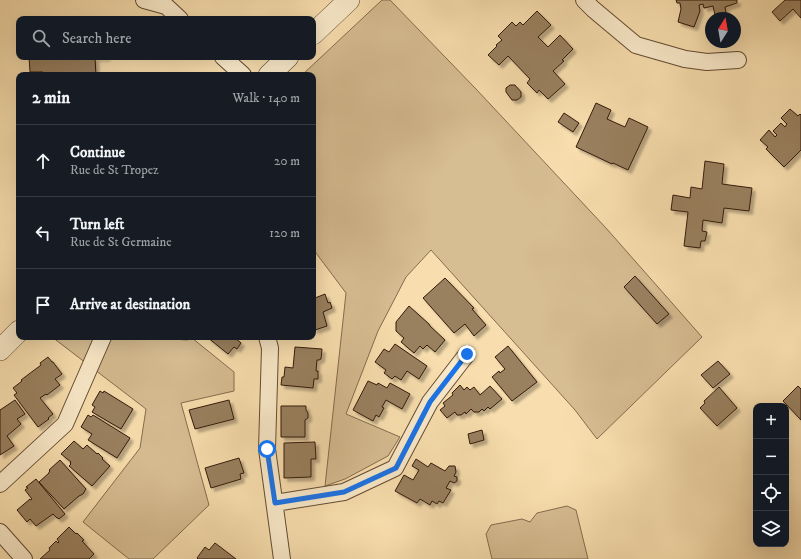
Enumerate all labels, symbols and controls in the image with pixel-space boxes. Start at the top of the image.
north arrow [705,12,741,48]
search box [16,16,316,60]
icon: search [30,27,52,49]
text: Search here [62,29,131,48]
text: 2 min [32,87,70,109]
text: Walk · 140 m [232,90,300,106]
text: Continue [70,143,125,162]
icon: ahead [32,150,54,172]
text: 20 m [274,153,300,169]
text: Rue de St Tropez [70,162,159,178]
text: Turn left [70,215,124,234]
icon: left [32,222,54,244]
text: 120 m [269,225,300,241]
text: Rue de St Germaine [70,234,172,250]
icon: arrive [32,294,54,316]
text: Arrive at destination [70,295,190,314]
route end [458,345,476,363]
map controls [753,403,789,547]
button: + [753,403,789,439]
button: − [753,439,789,475]
route start [258,440,276,458]
button: locate [753,475,789,511]
button: layers [753,511,789,547]

